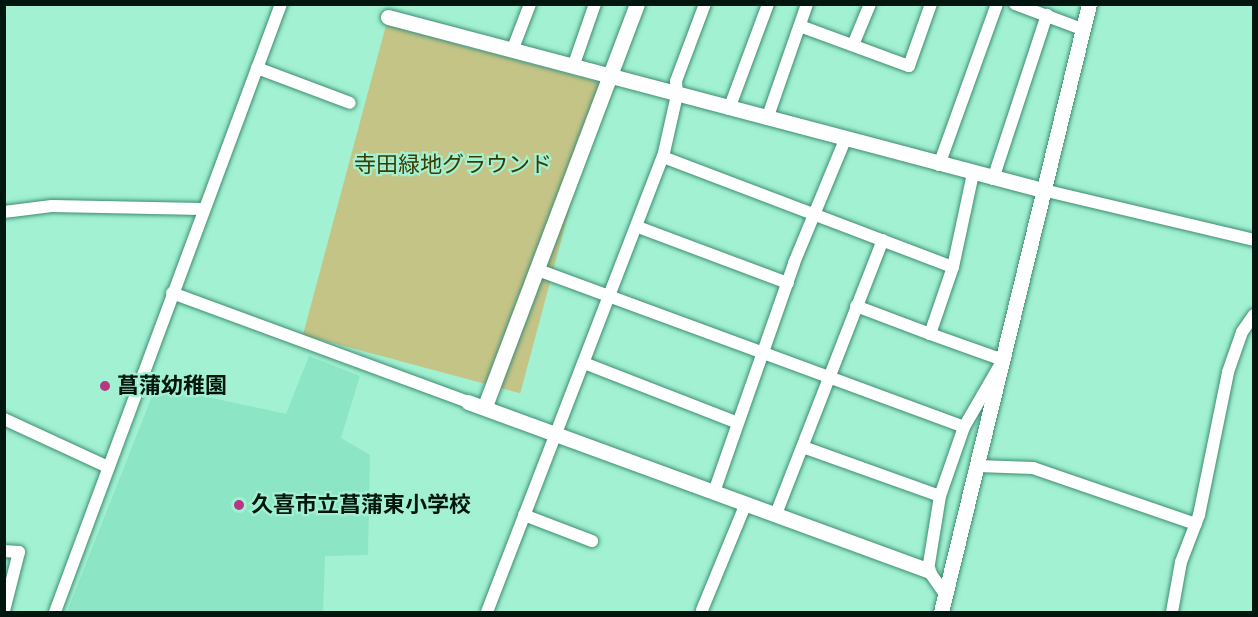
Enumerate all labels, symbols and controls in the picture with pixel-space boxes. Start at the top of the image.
park label: 寺田緑地グラウンド [354,152,552,178]
place label: 菖蒲幼稚園 [117,373,227,399]
marker: 菖蒲幼稚園 [98,379,112,393]
place label: 久喜市立菖蒲東小学校 [251,492,471,518]
marker: 久喜市立菖蒲東小学校 [232,498,246,512]

